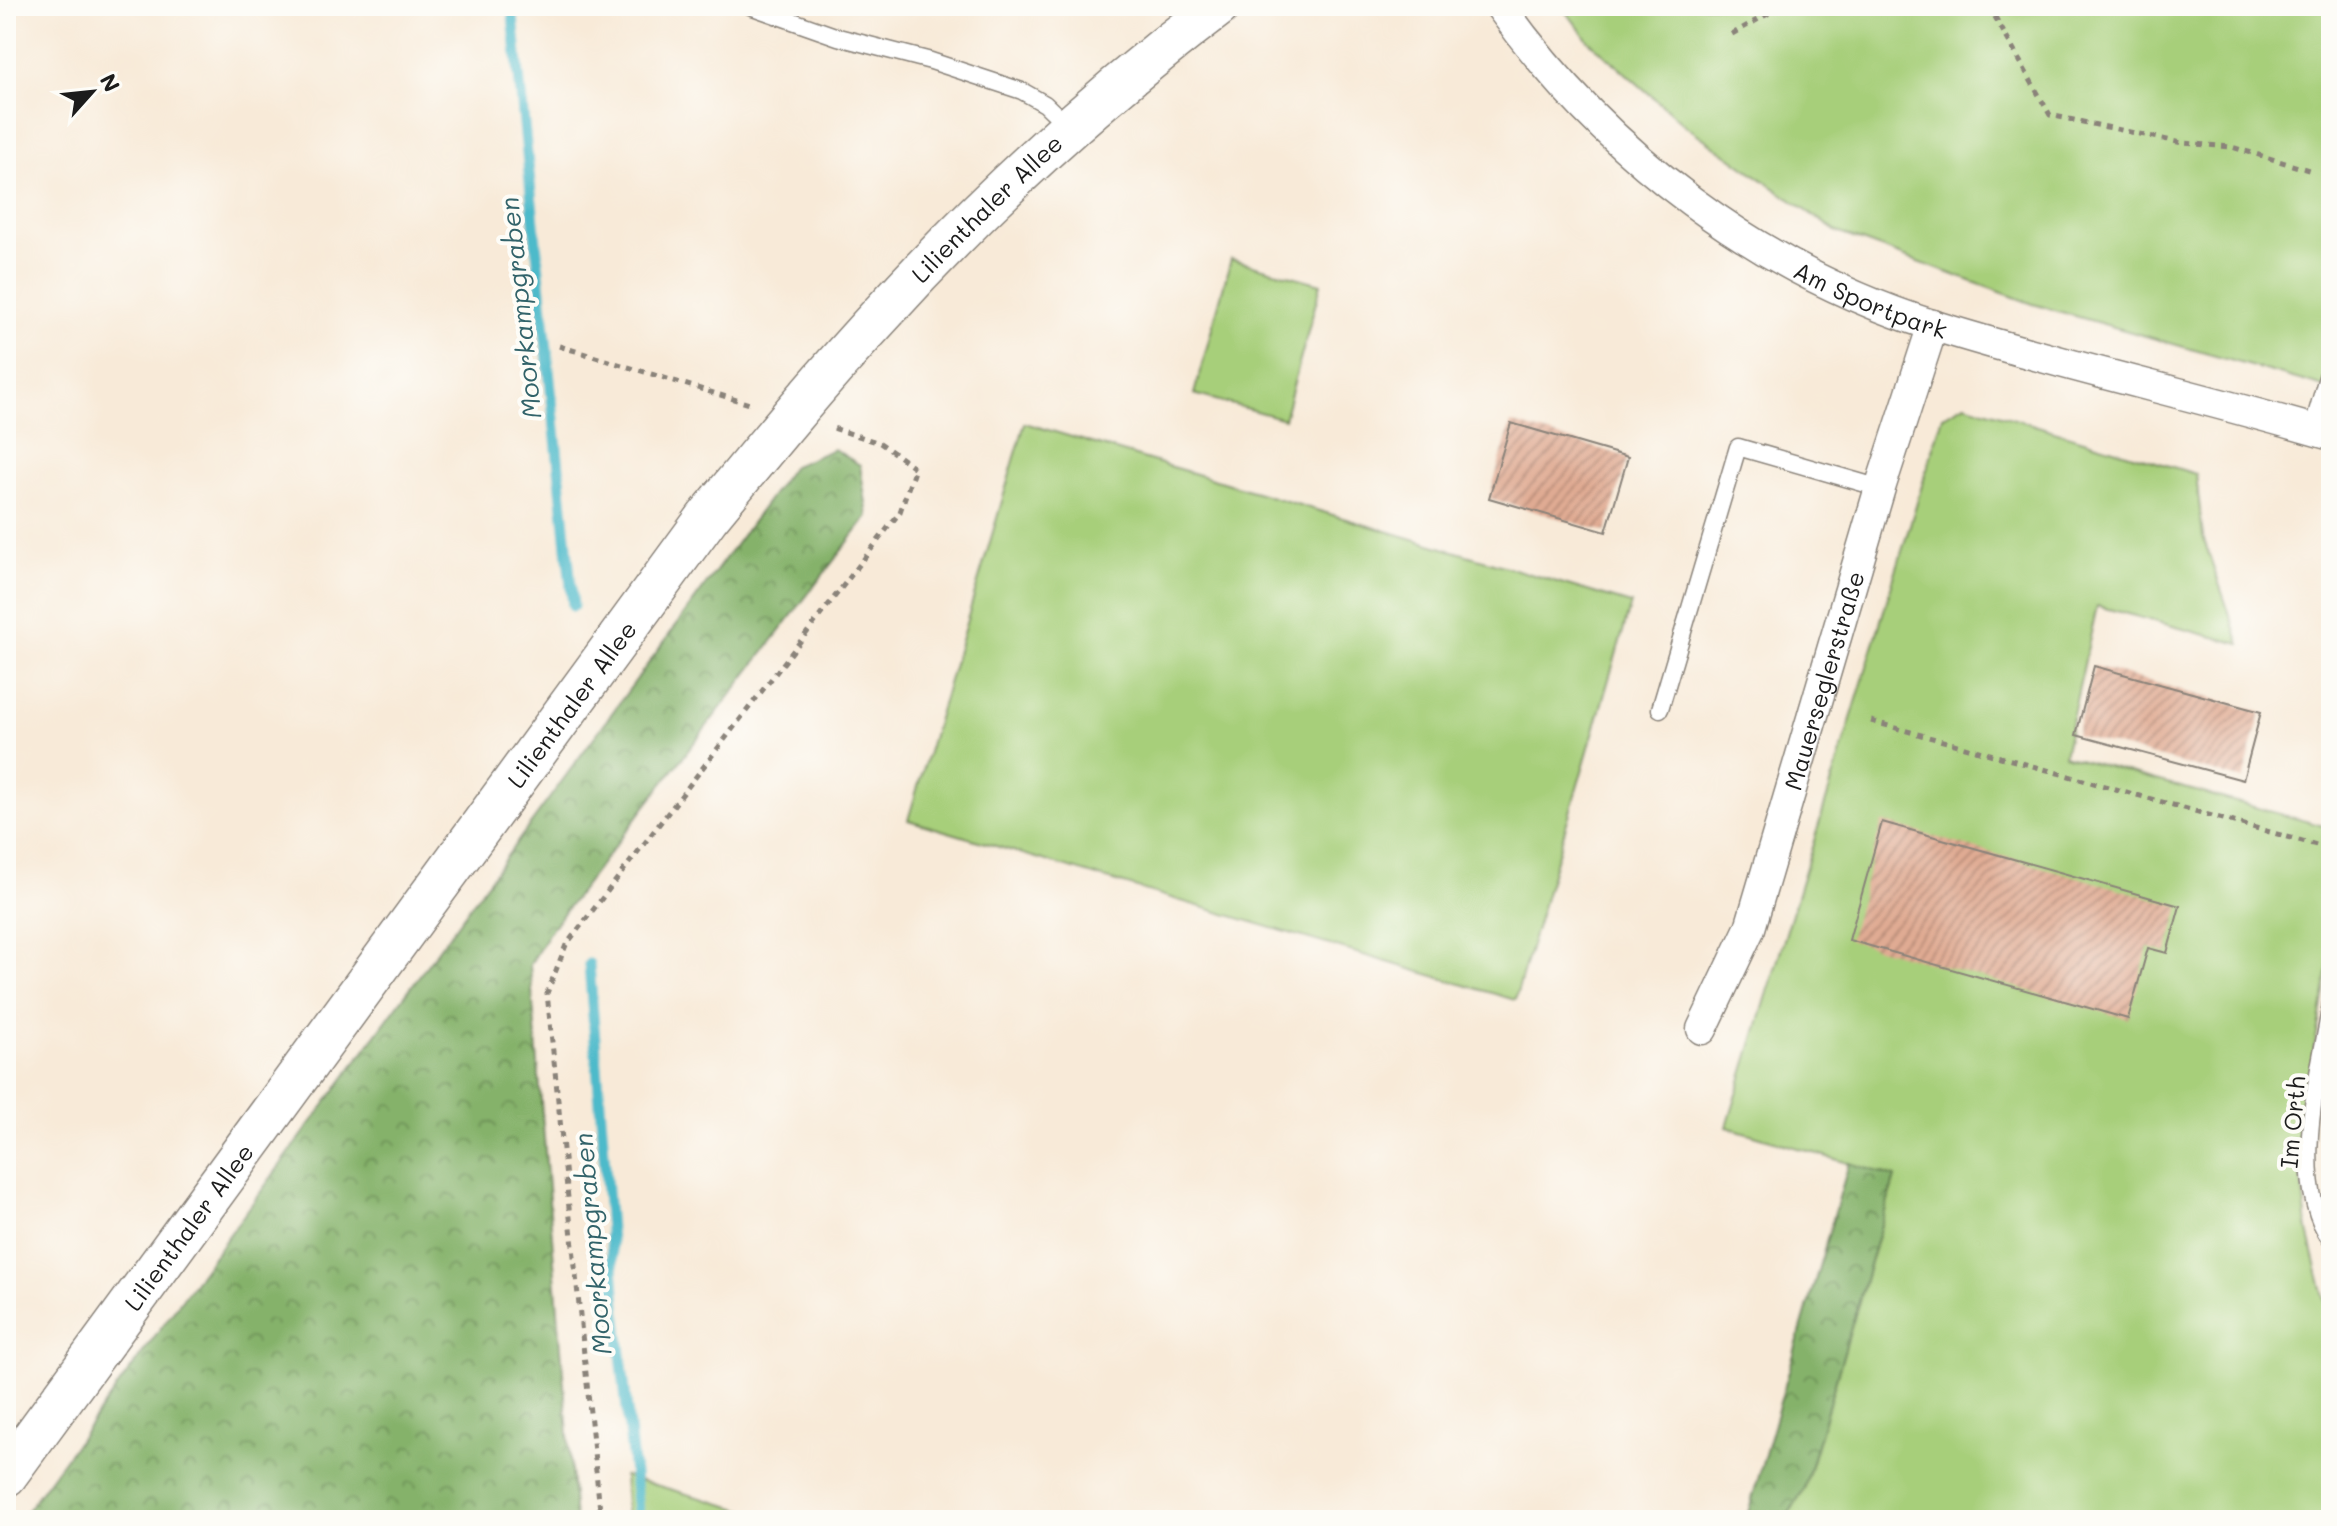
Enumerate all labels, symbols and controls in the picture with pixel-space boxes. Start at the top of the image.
north arrow [52,52,132,132]
text: N [94,69,127,97]
street label: Lilienthaler Allee [904,127,1068,288]
water label: Moorkampgraben [491,195,549,421]
street label: Am Sportpark [1789,254,1951,344]
street label: Mauerseglerstraße [1776,567,1870,794]
street label: Lilienthaler Allee [499,614,642,793]
street label: Im Orth [2273,1075,2311,1169]
water label: Moorkampgraben [565,1132,619,1356]
street label: Lilienthaler Allee [117,1137,259,1316]

